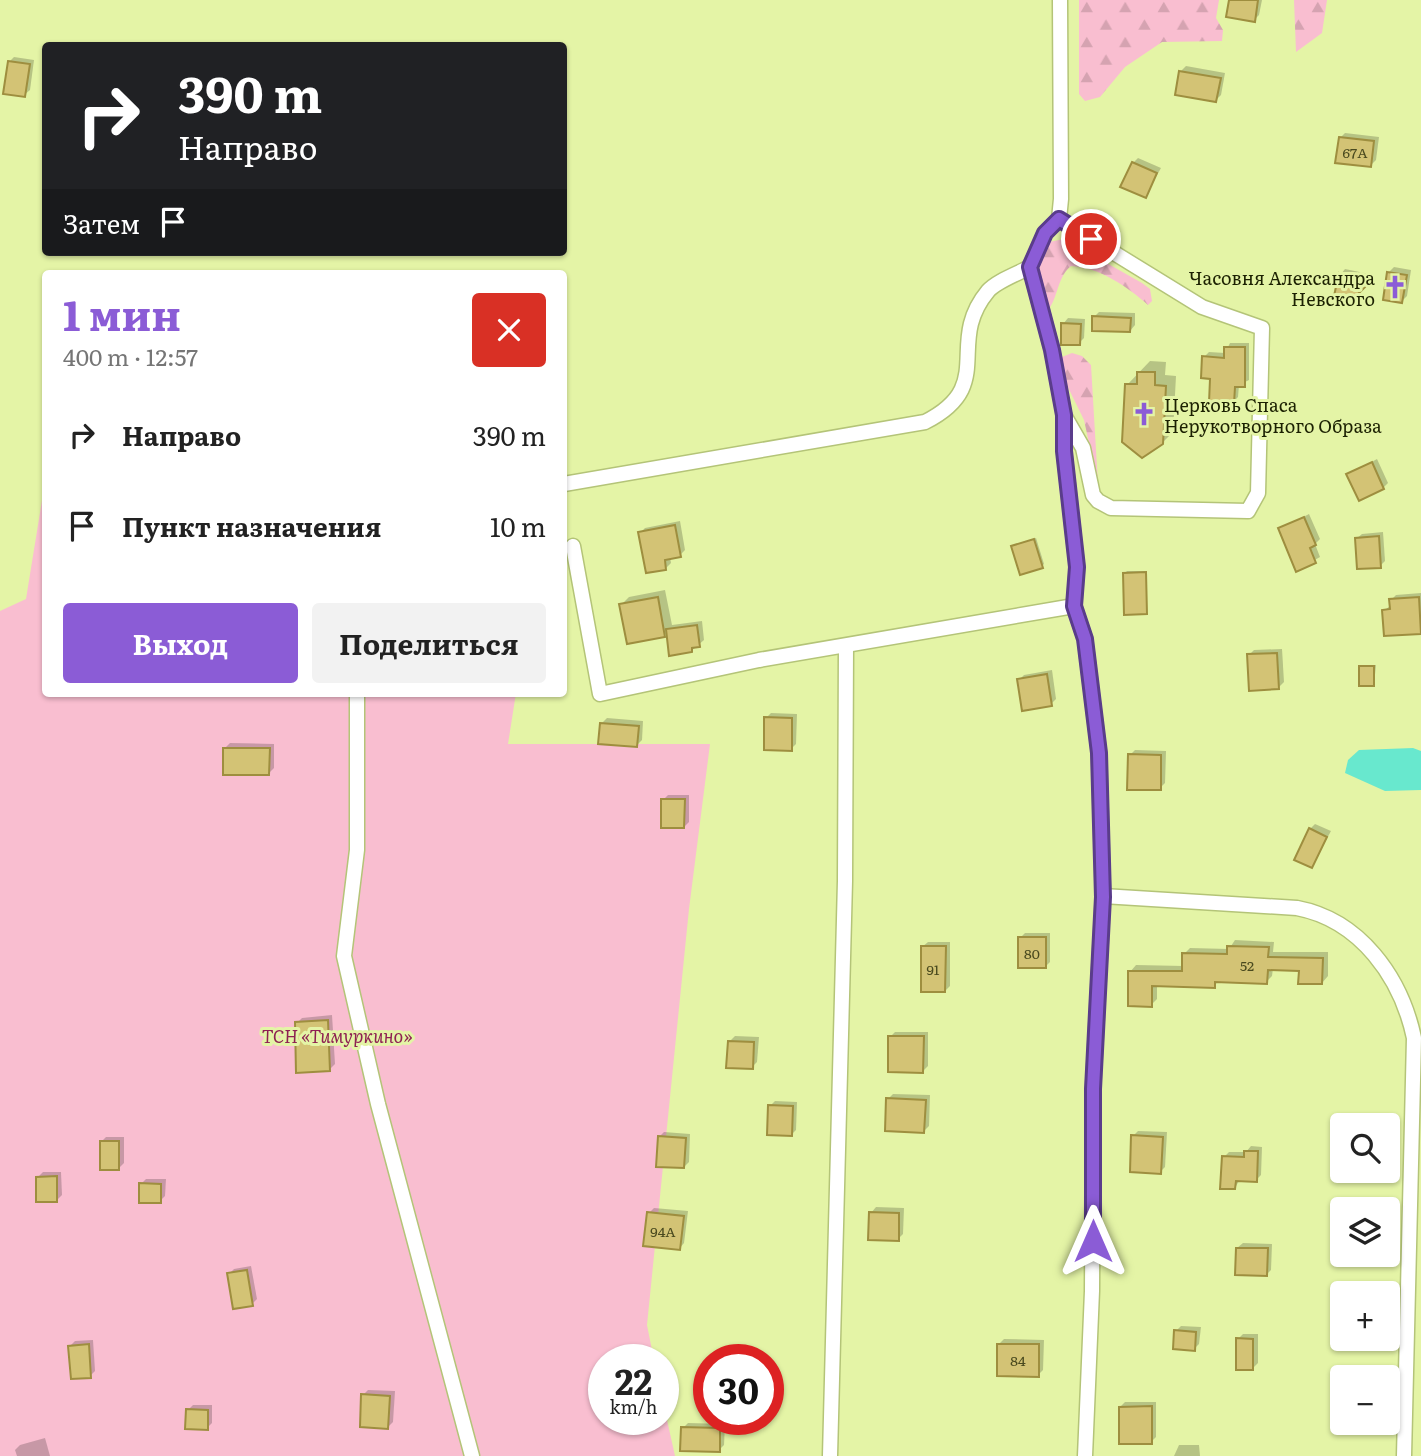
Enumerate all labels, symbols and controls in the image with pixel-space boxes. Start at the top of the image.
text: 390 m [178,55,322,128]
icon: right [63,70,154,161]
text: Направо [178,122,318,170]
house number: 67А [1343,142,1368,162]
text: Затем [63,203,140,242]
icon: arrive [154,203,192,241]
pin [1061,209,1121,269]
icon: arrive [1072,220,1110,258]
place label: Часовня Александра Невского [1189,264,1375,312]
church icon: Часовня Александра Невского [1381,273,1409,301]
text: 1 мин [63,282,181,344]
button: close [472,293,546,367]
text: 400 m · 12:57 [63,339,198,373]
place label: Церковь Спаса Нерукотворного Образа [1164,391,1382,439]
church icon: Церковь Спаса Нерукотворного Образа [1130,400,1158,428]
text: Направо [122,415,241,454]
text: 390 m [473,415,546,454]
icon: right [63,416,101,454]
text: Пункт назначения [122,506,381,545]
text: 10 m [490,506,546,545]
icon: arrive [63,507,101,545]
button: Выход [63,603,298,683]
button: Поделиться [312,603,546,683]
house number: 80 [1024,943,1040,963]
house number: 52 [1240,955,1254,975]
house number: 91 [926,959,940,979]
park label: ТСН «Тимуркино» [262,1022,412,1049]
map controls [1330,1113,1400,1435]
button: search [1330,1113,1400,1183]
button: layers [1330,1197,1400,1267]
position arrow [1056,1204,1130,1278]
house number: 94А [650,1221,676,1241]
button: + [1330,1281,1400,1351]
speed limit sign: 30 [693,1344,784,1435]
house number: 84 [1010,1350,1026,1370]
text: 22 [615,1354,652,1406]
button: − [1330,1365,1400,1435]
text: km/h [610,1393,657,1420]

